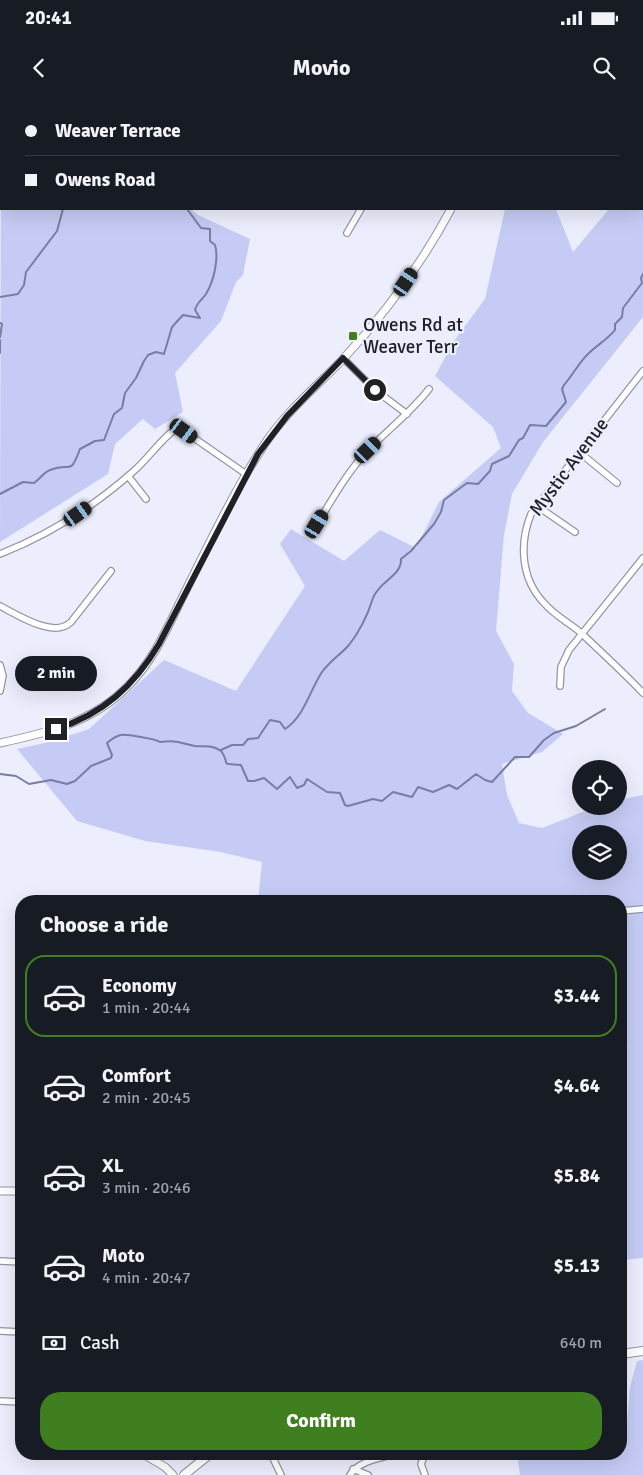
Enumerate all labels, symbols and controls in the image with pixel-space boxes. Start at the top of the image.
text: 20:41 [25,6,72,30]
icon: back [25,54,53,82]
text: Movio [293,54,350,81]
icon: search [590,54,618,82]
text: Weaver Terrace [55,119,181,143]
text: Owens Road [55,168,156,192]
car [391,265,420,299]
place label: Owens Rd at Weaver Terr [363,313,463,359]
marker: Owens Rd at Weaver Terr [347,330,359,342]
route start [364,379,386,401]
street label: Mystic Avenue [524,413,614,521]
car [167,416,200,446]
car [351,434,384,466]
car [61,499,94,529]
car [302,507,331,541]
callout: 2 min [15,656,97,692]
text: 2 min [37,663,75,683]
route end [45,718,67,740]
map controls [572,760,627,880]
button: locate [572,760,627,815]
button: layers [572,825,627,880]
text: Choose a ride [40,911,168,938]
icon: car [42,974,87,1019]
text: Economy [102,974,176,998]
text: $3.44 [554,984,600,1008]
text: 1 min · 20:44 [102,998,191,1018]
icon: car [42,1064,87,1109]
text: Comfort [102,1064,171,1088]
text: $4.64 [554,1074,600,1098]
text: 2 min · 20:45 [102,1088,191,1108]
icon: car [42,1154,87,1199]
text: XL [102,1154,124,1178]
text: $5.84 [554,1164,600,1188]
text: 3 min · 20:46 [102,1178,191,1198]
icon: car [42,1244,87,1289]
text: Moto [102,1244,145,1268]
text: $5.13 [554,1254,600,1278]
text: 4 min · 20:47 [102,1268,191,1288]
icon: cash [40,1329,68,1357]
text: Cash [80,1331,120,1355]
text: 640 m [560,1333,602,1353]
button: Confirm [40,1392,602,1450]

